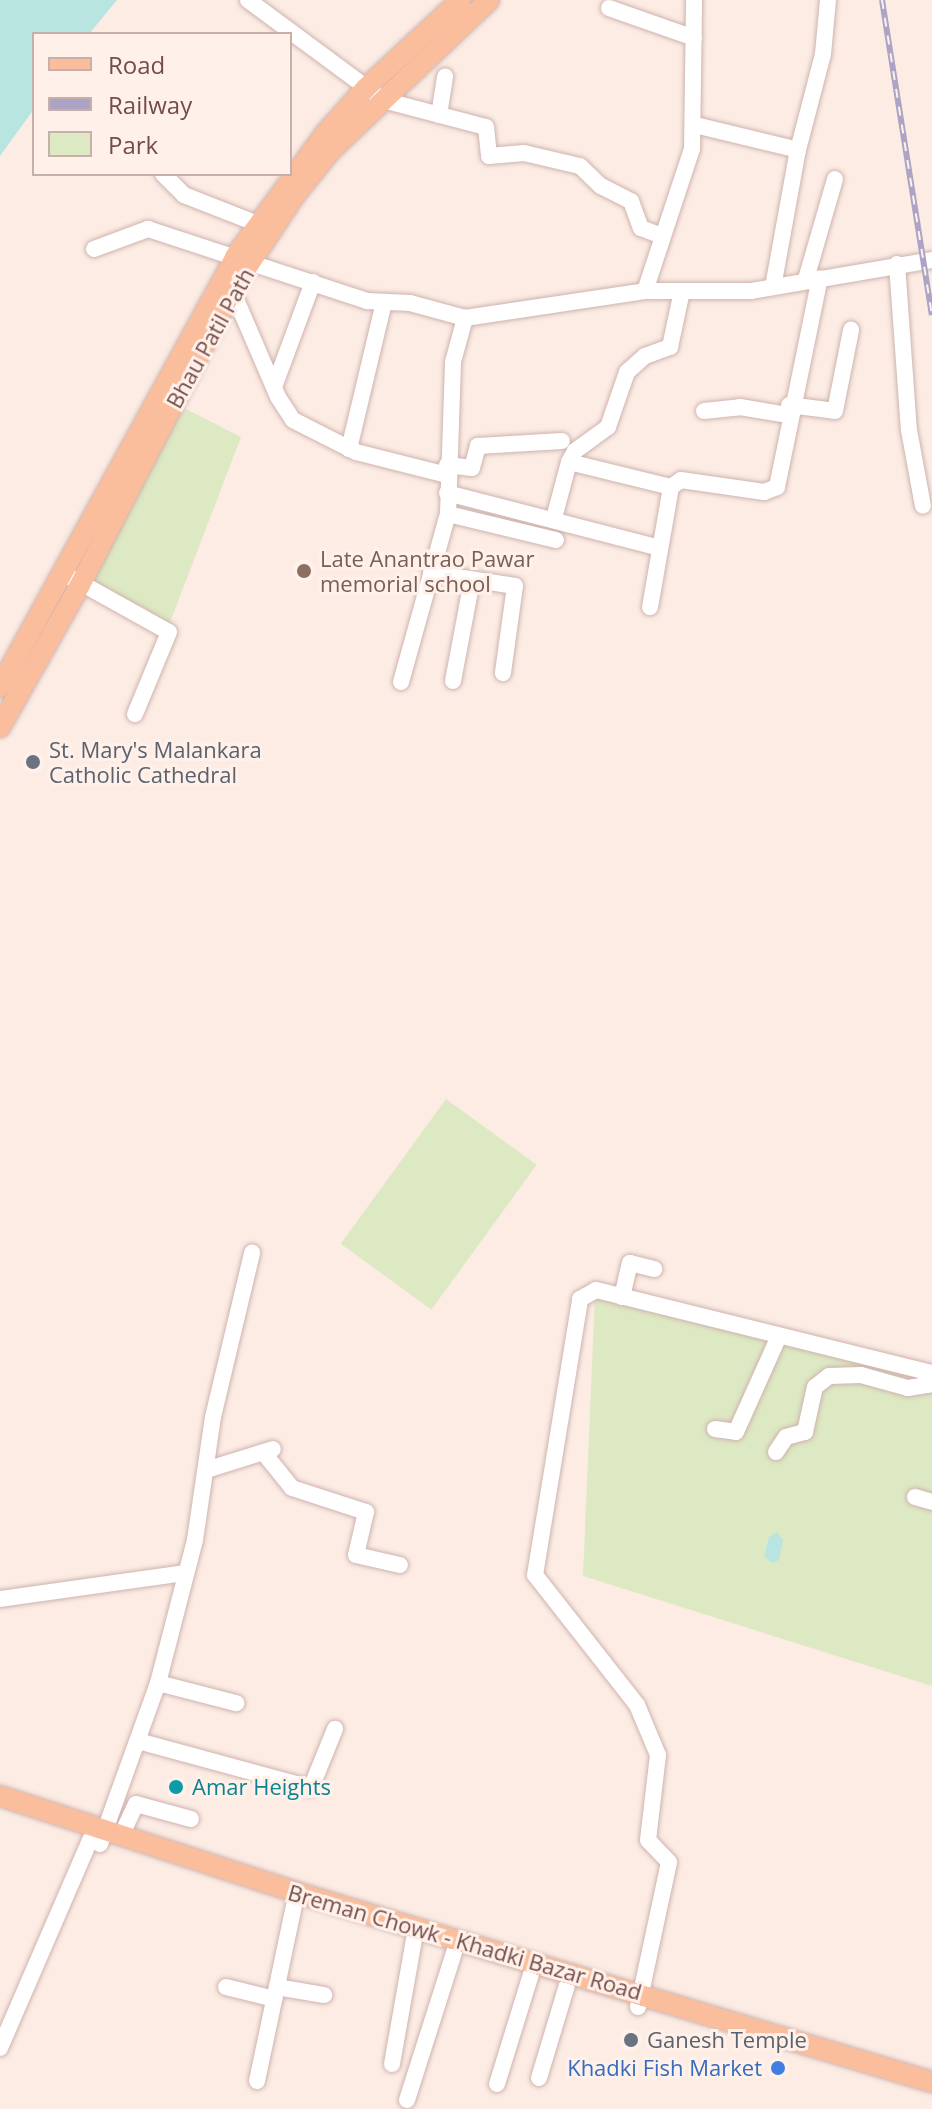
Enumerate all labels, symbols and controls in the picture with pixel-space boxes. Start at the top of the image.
legend [32,32,292,176]
text: Road [108,48,165,81]
text: Railway [108,88,192,121]
text: Park [108,128,158,161]
street label: Bhau Patil Path [161,263,259,413]
place label: Late Anantrao Pawar memorial school [320,545,534,596]
marker: Late Anantrao Pawar memorial school [295,562,313,580]
place label: St. Mary's Malankara Catholic Cathedral [49,736,262,788]
marker: St. Mary's Malankara Catholic Cathedral [24,753,42,771]
place label: Amar Heights [192,1774,331,1800]
marker: Amar Heights [167,1778,185,1796]
street label: Breman Chowk - Khadki Bazar Road [285,1879,645,2005]
place label: Ganesh Temple [647,2027,807,2053]
marker: Ganesh Temple [622,2031,640,2049]
place label: Khadki Fish Market [567,2055,762,2081]
marker: Khadki Fish Market [769,2059,787,2077]

